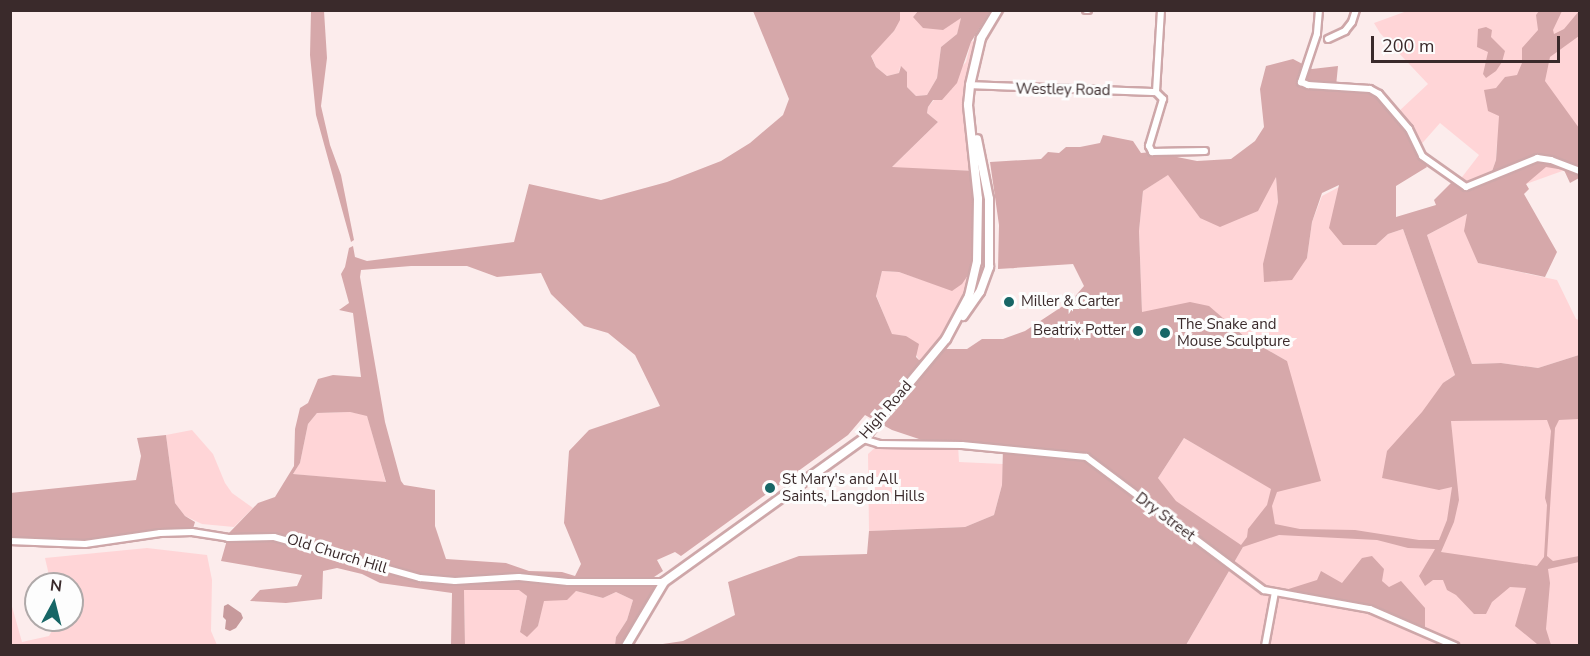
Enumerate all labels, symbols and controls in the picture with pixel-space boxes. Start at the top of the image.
scale bar [1374,24,1563,62]
text: 200 m [1382,34,1434,58]
street label: Westley Road [1015,80,1111,100]
place label: Miller & Carter [1021,293,1120,311]
marker: Miller & Carter [1002,295,1016,309]
place label: The Snake and Mouse Sculpture [1177,315,1290,350]
place label: Beatrix Potter [1033,322,1126,340]
marker: Beatrix Potter [1131,324,1145,338]
marker: The Snake and Mouse Sculpture [1158,326,1172,340]
street label: High Road [856,377,916,443]
place label: St Mary's and All Saints, Langdon Hills [782,470,925,505]
marker: St Mary's and All Saints, Langdon Hills [763,481,777,495]
street label: Dry Street [1132,489,1198,545]
street label: Old Church Hill [285,530,389,578]
north arrow [24,572,84,632]
text: N [49,574,63,598]

